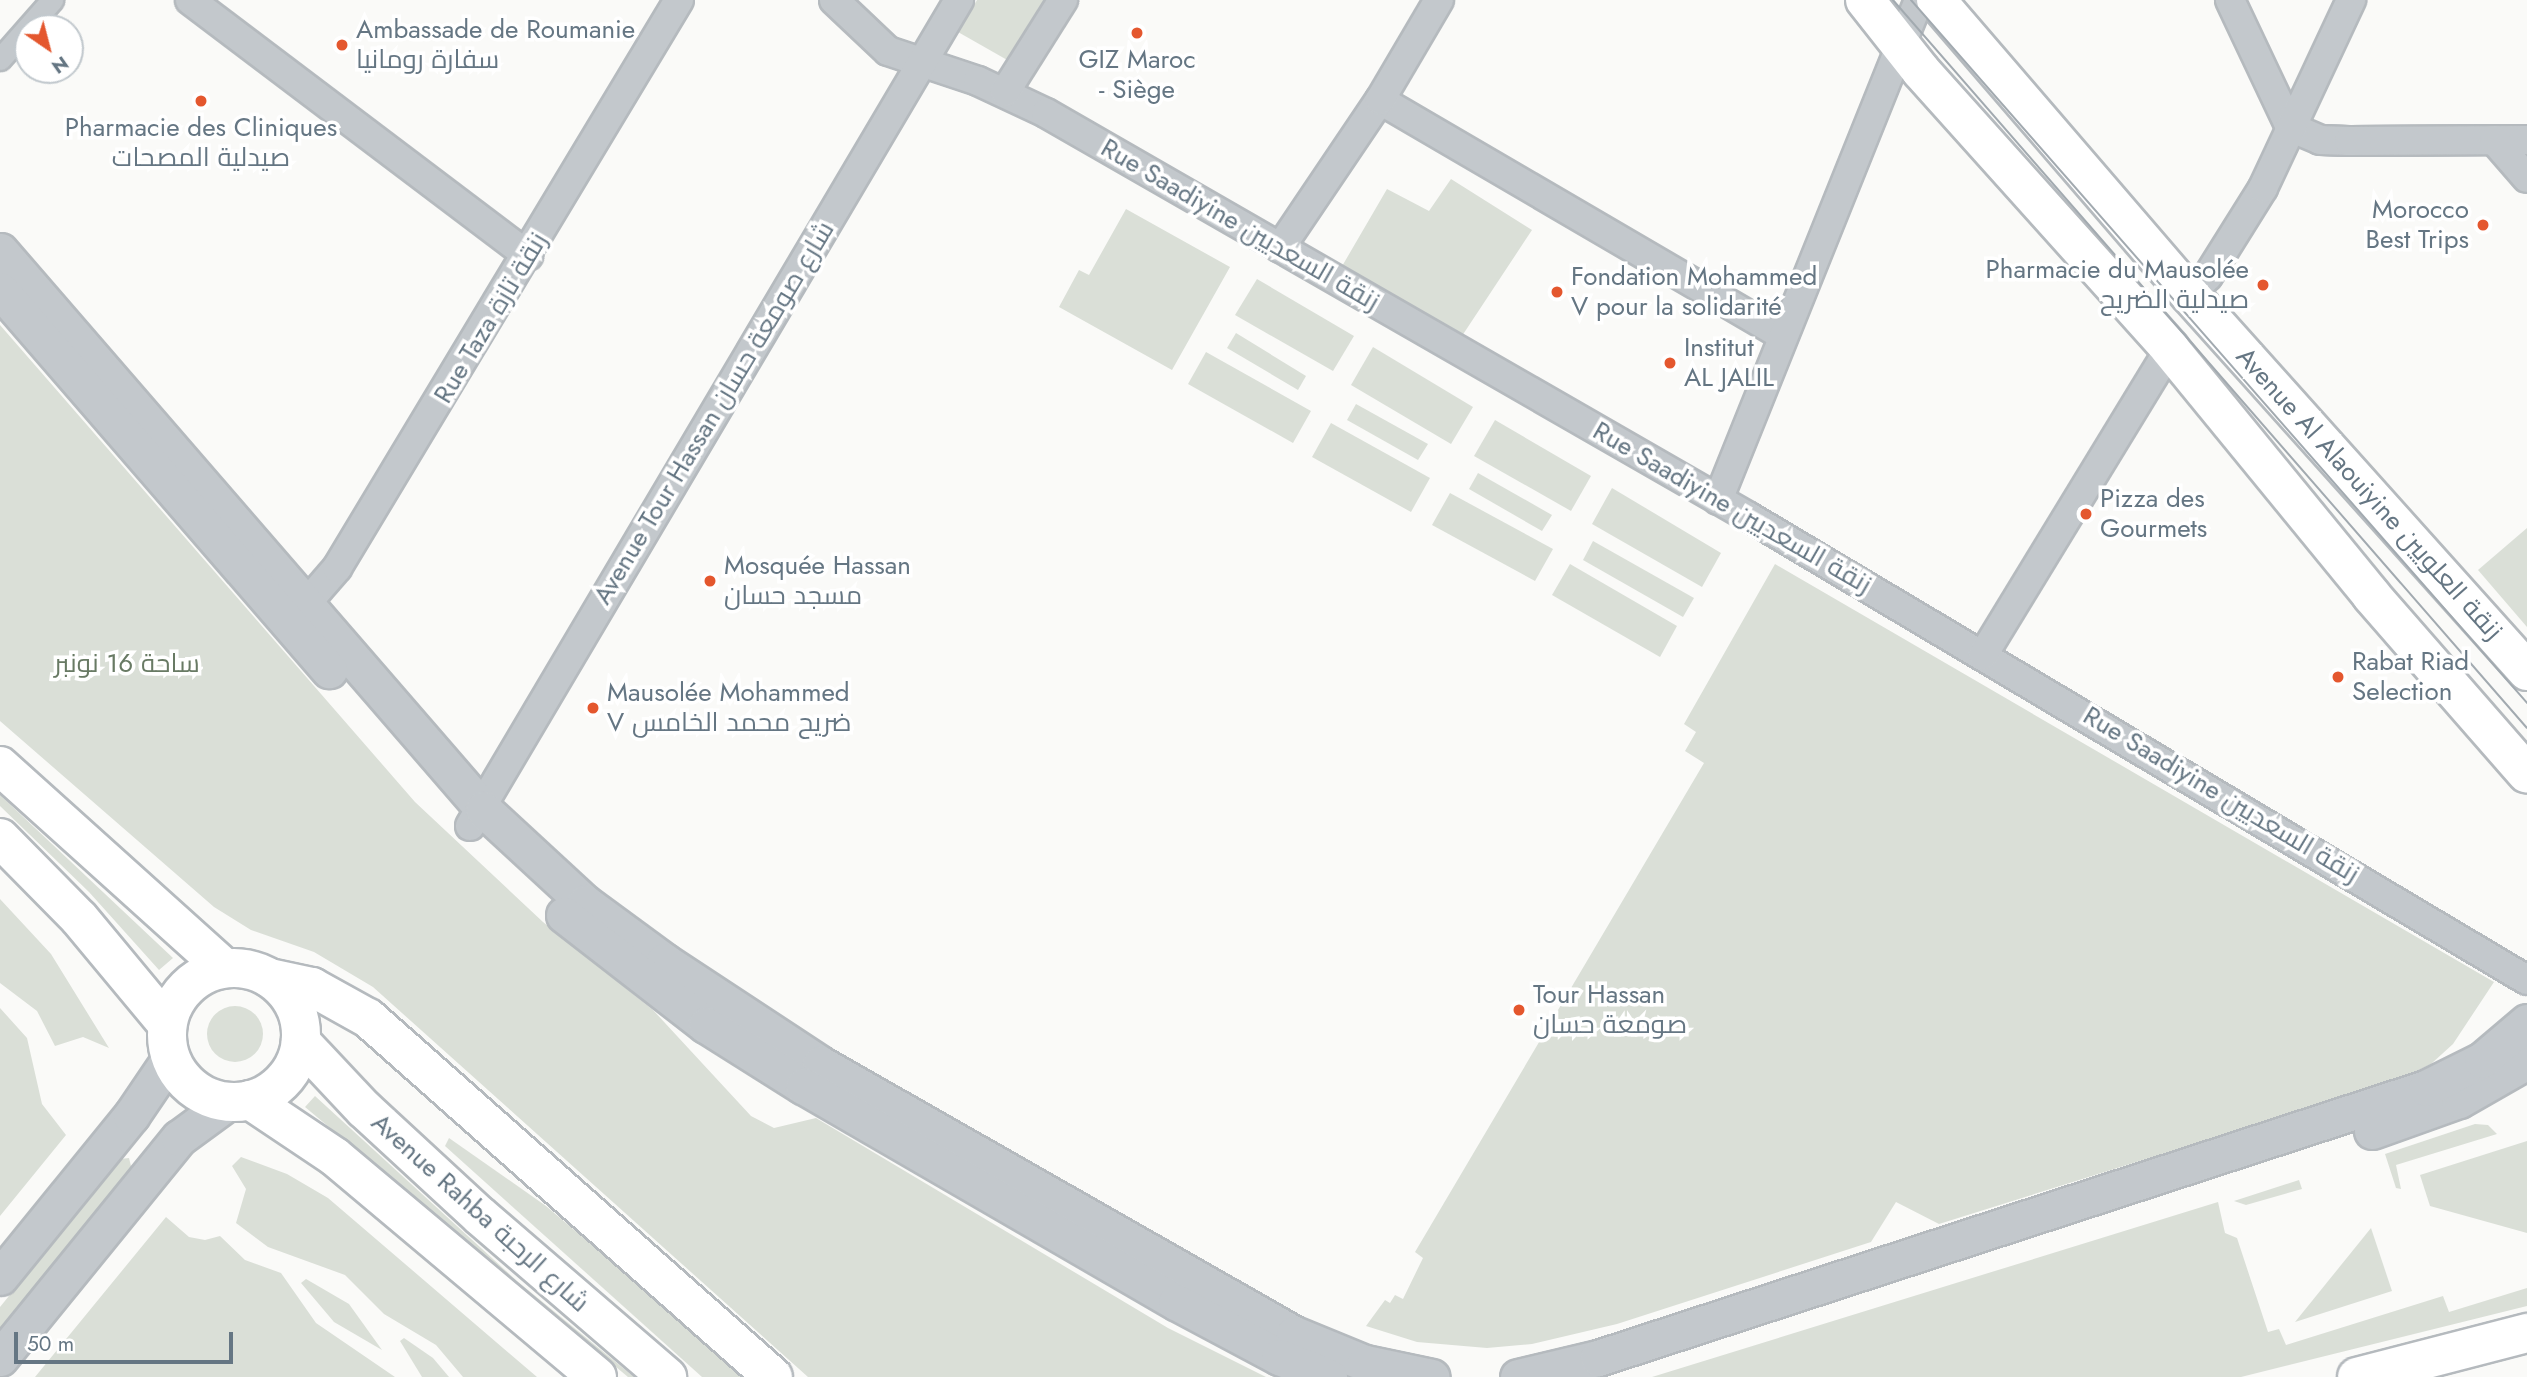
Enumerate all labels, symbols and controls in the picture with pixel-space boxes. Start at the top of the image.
north arrow [14,14,84,84]
place label: Ambassade de Roumanie سفارة رومانيا [356,14,635,76]
marker: GIZ Maroc - Siège [1129,25,1145,41]
marker: Ambassade de Roumanie سفارة رومانيا [334,37,350,53]
place label: GIZ Maroc - Siège [1078,44,1196,106]
text: N [46,50,74,80]
marker: Pharmacie des Cliniques صيدلية المصحات [193,93,209,109]
place label: Pharmacie des Cliniques صيدلية المصحات [65,112,337,174]
street label: Rue Saadiyine زنقة السعديين [1095,132,1385,318]
place label: Morocco Best Trips [2366,194,2469,256]
street label: Avenue Tour Hassan شارع صومعة حسان [587,216,841,610]
marker: Morocco Best Trips [2475,217,2491,233]
street label: Rue Taza زنقة تازة [428,227,554,409]
place label: Pharmacie du Mausolée صيدلية الضريح [1986,254,2249,316]
place label: Fondation Mohammed V pour la solidarité [1571,261,1817,322]
marker: Pharmacie du Mausolée صيدلية الضريح [2255,277,2271,293]
marker: Fondation Mohammed V pour la solidarité [1549,284,1565,300]
place label: Institut AL JALIL [1684,332,1774,394]
street label: Avenue Al Alaouiyine زنقة العلويين [2229,341,2509,647]
marker: Institut AL JALIL [1662,355,1678,371]
street label: Rue Saadiyine زنقة السعديين [1587,415,1877,601]
place label: Pizza des Gourmets [2100,483,2207,544]
marker: Pizza des Gourmets [2078,506,2094,522]
place label: Mosquée Hassan مسجد حسان [724,550,911,612]
marker: Mosquée Hassan مسجد حسان [702,573,718,589]
place label: Rabat Riad Selection [2352,646,2469,708]
park label: ساحة 16 نونبر [54,648,200,680]
marker: Rabat Riad Selection [2330,669,2346,685]
place label: Mausolée Mohammed V ضريح محمد الخامس [607,677,852,738]
marker: Mausolée Mohammed V ضريح محمد الخامس [585,700,601,716]
street label: Rue Saadiyine زنقة السعديين [2077,700,2365,890]
place label: Tour Hassan صومعة حسان [1533,979,1687,1040]
marker: Tour Hassan صومعة حسان [1511,1002,1527,1018]
street label: Avenue Rahba شارع الرحبة [365,1107,595,1319]
scale bar [18,1318,236,1362]
text: 50 m [27,1329,74,1359]

